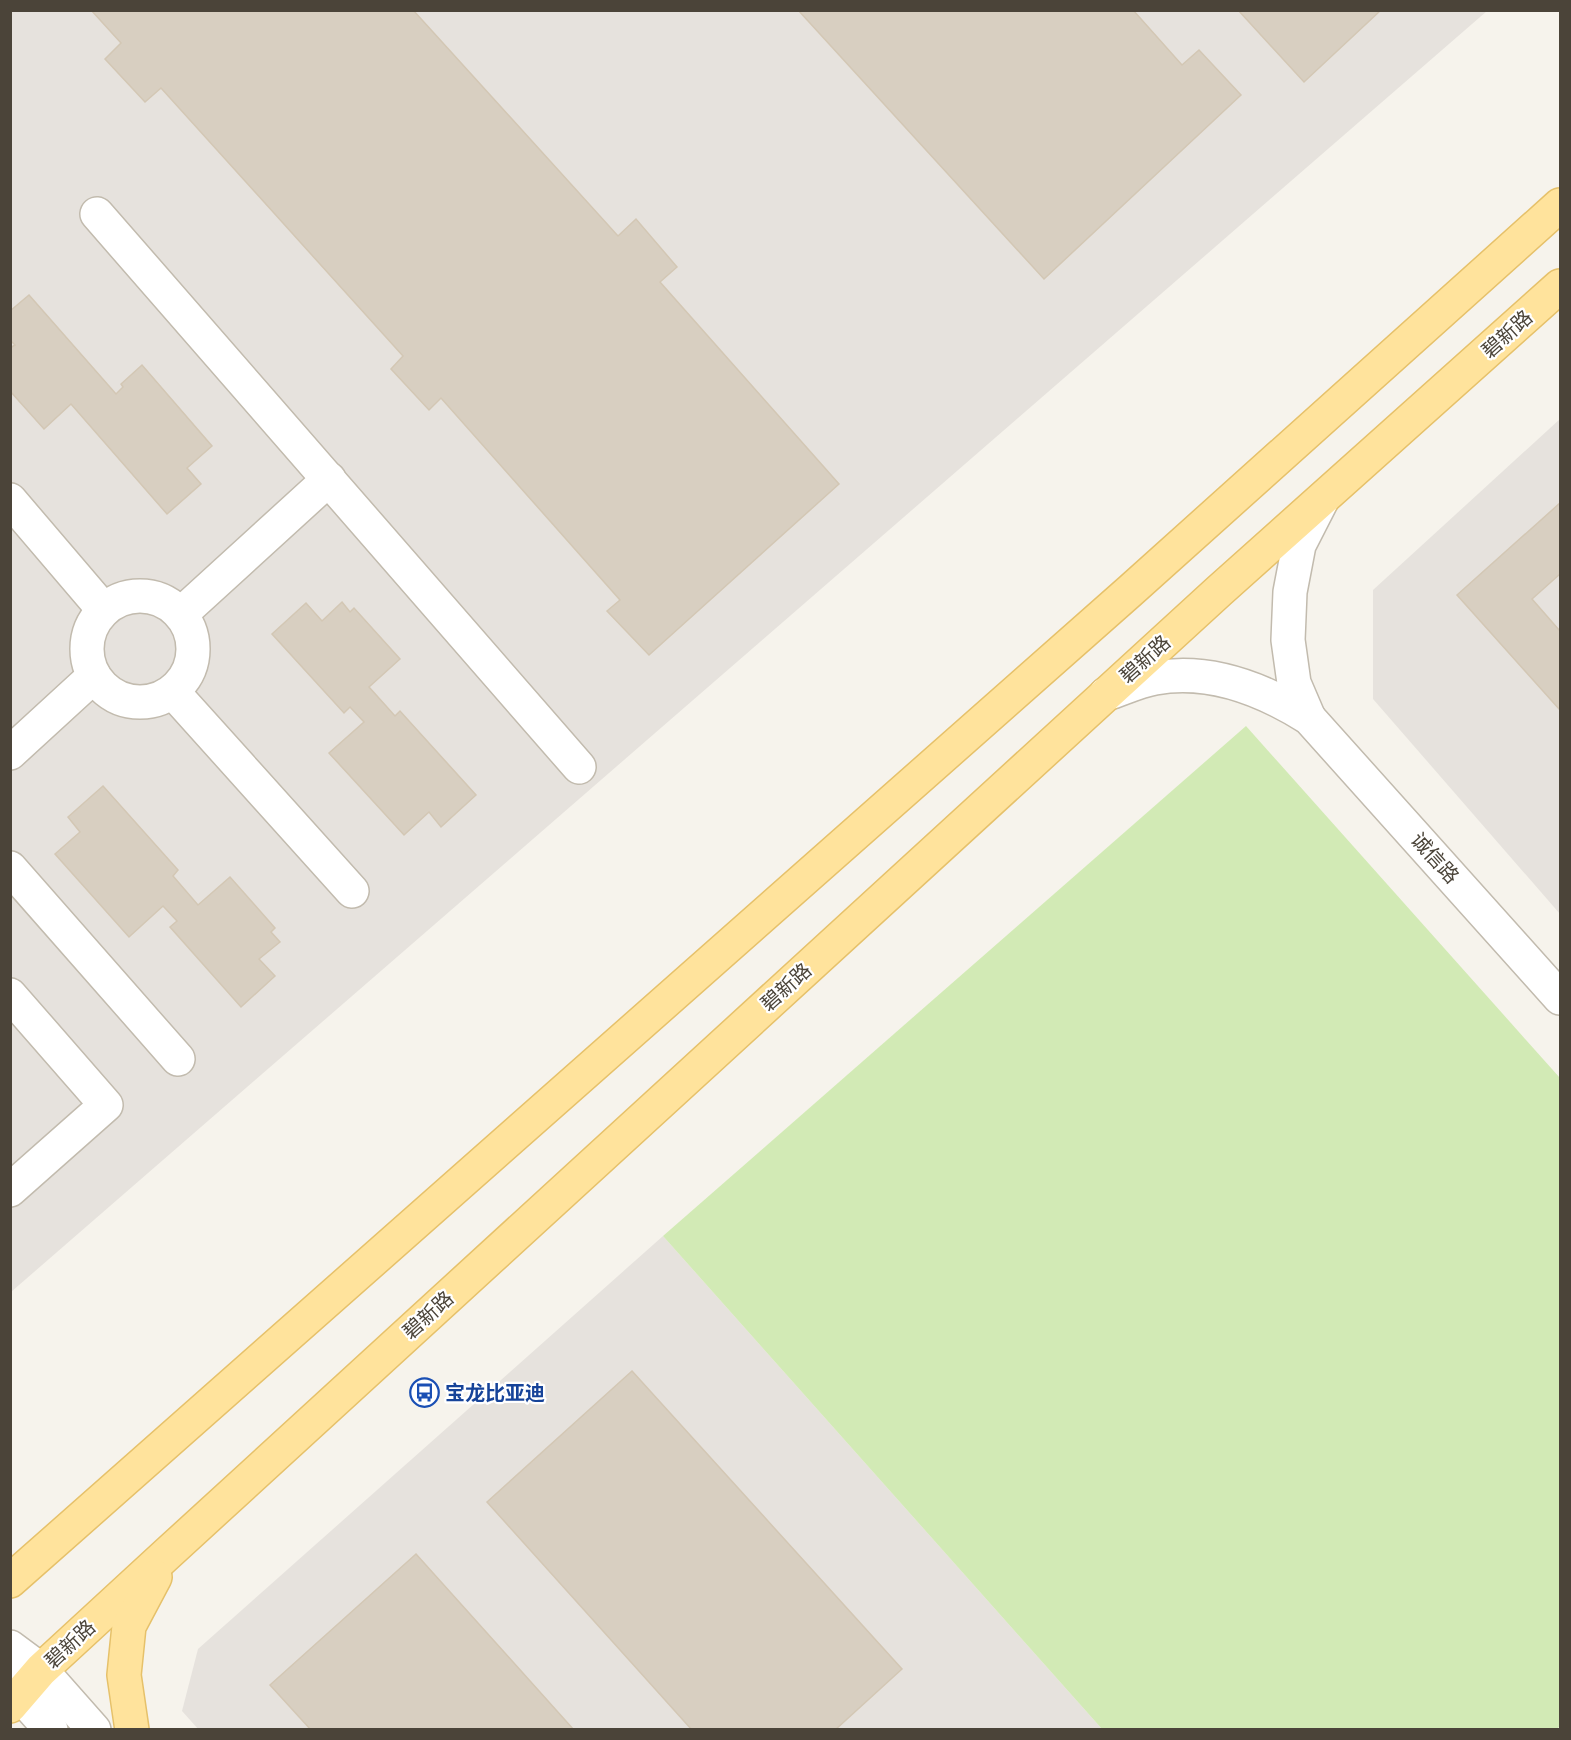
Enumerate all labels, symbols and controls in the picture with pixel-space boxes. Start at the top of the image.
street label: 碧新路 [1477,305,1537,363]
street label: 碧新路 [1115,630,1175,688]
street label: 诚信路 [1406,828,1464,888]
street label: 碧新路 [756,958,816,1016]
street label: 碧新路 [398,1286,458,1344]
bus stop icon: 宝龙比亚迪 [408,1377,440,1409]
place label: 宝龙比亚迪 [445,1381,545,1405]
street label: 碧新路 [40,1615,100,1673]

